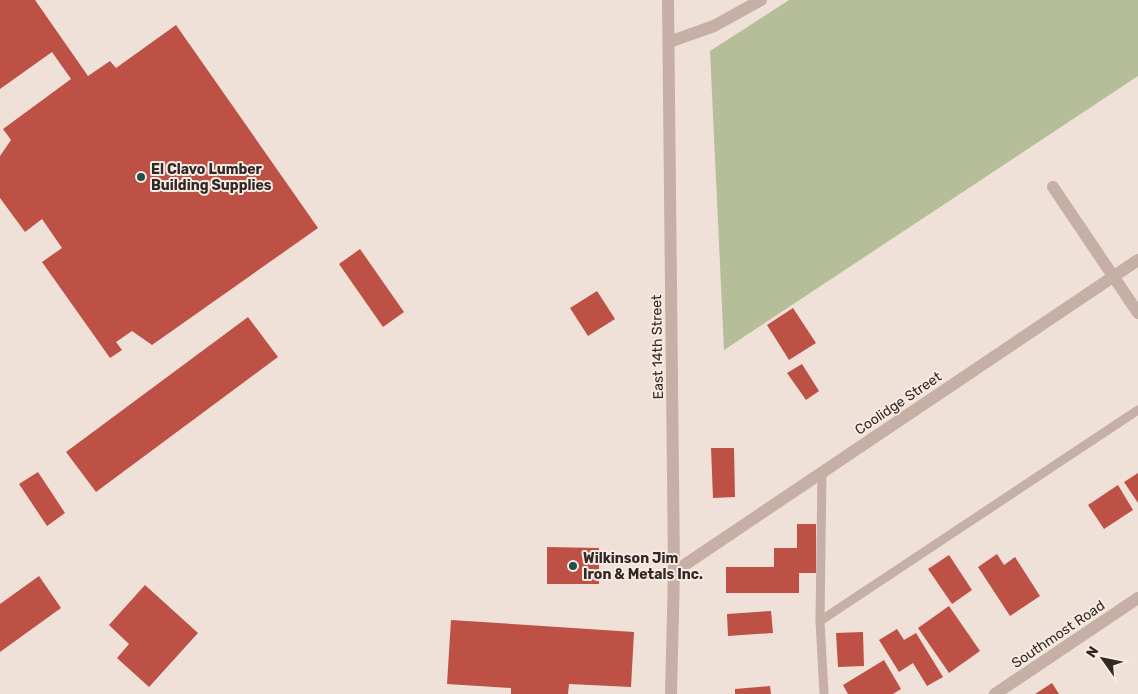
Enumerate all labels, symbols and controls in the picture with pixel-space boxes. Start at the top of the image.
place label: El Clavo Lumber Building Supplies [151,161,272,194]
marker: El Clavo Lumber Building Supplies [135,171,147,183]
street label: East 14th Street [648,294,667,400]
street label: Coolidge Street [852,368,945,439]
place label: Wilkinson Jim Iron & Metals Inc. [583,550,703,583]
marker: Wilkinson Jim Iron & Metals Inc. [567,560,579,572]
street label: Southmost Road [1008,597,1108,672]
north arrow [1078,634,1128,684]
text: N [1083,643,1102,661]

